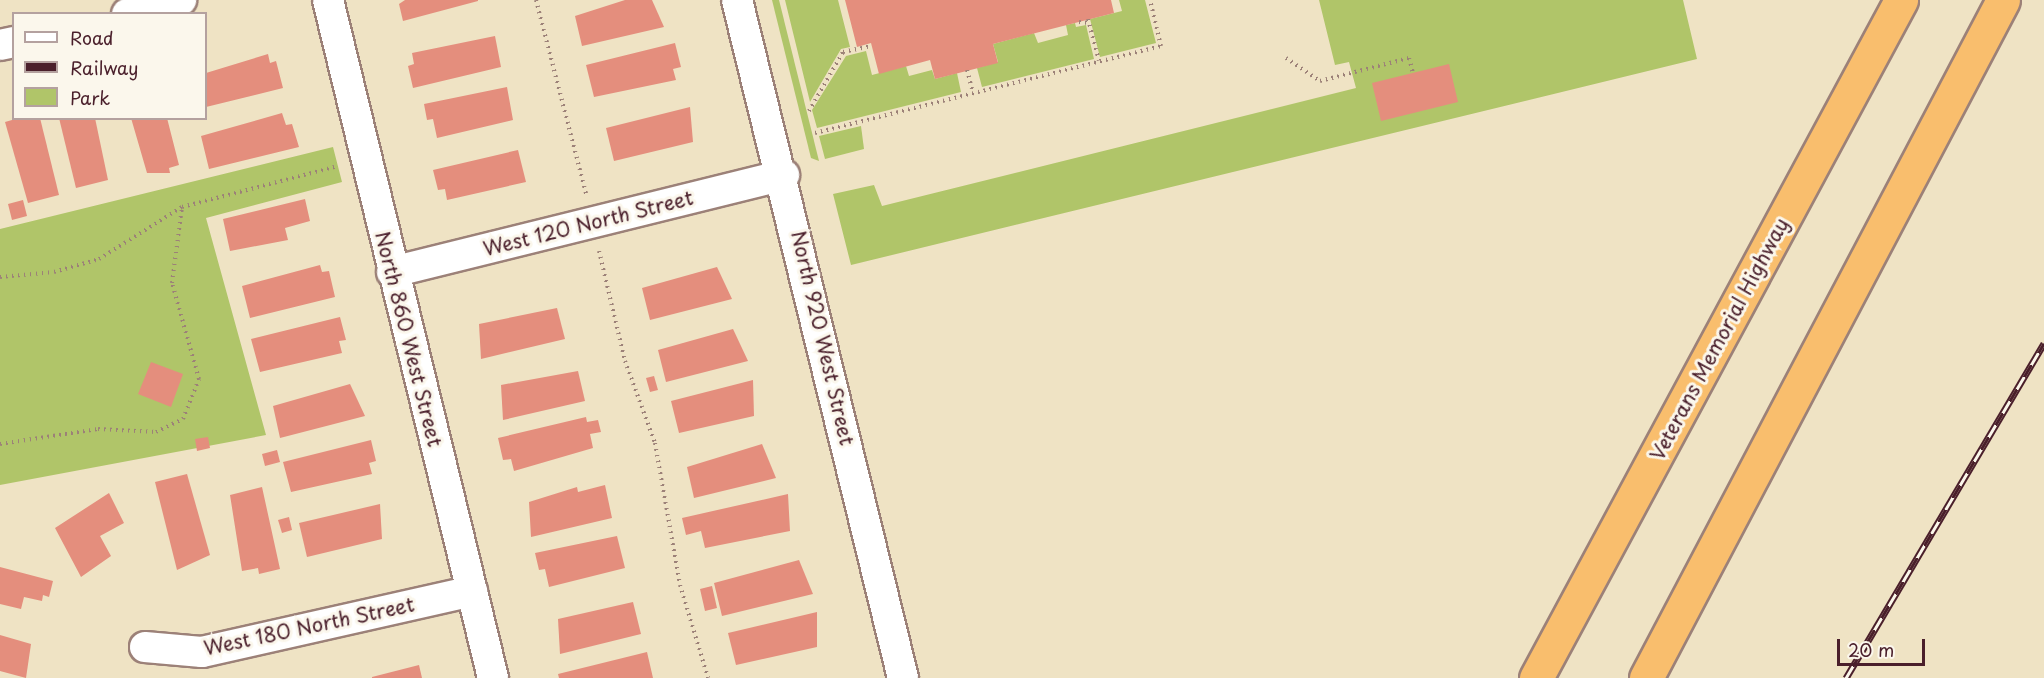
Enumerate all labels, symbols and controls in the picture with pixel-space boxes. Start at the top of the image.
legend [12,12,207,120]
text: Road [70,24,114,51]
text: Railway [70,54,138,81]
text: Park [70,84,110,111]
street label: West 120 North Street [479,185,697,261]
street label: Veterans Memorial Highway [1645,213,1793,465]
street label: North 920 West Street [786,227,860,449]
street label: North 860 West Street [370,228,448,450]
street label: West 180 North Street [200,592,418,660]
scale bar [1840,627,1928,665]
text: 20 m [1848,636,1894,663]

